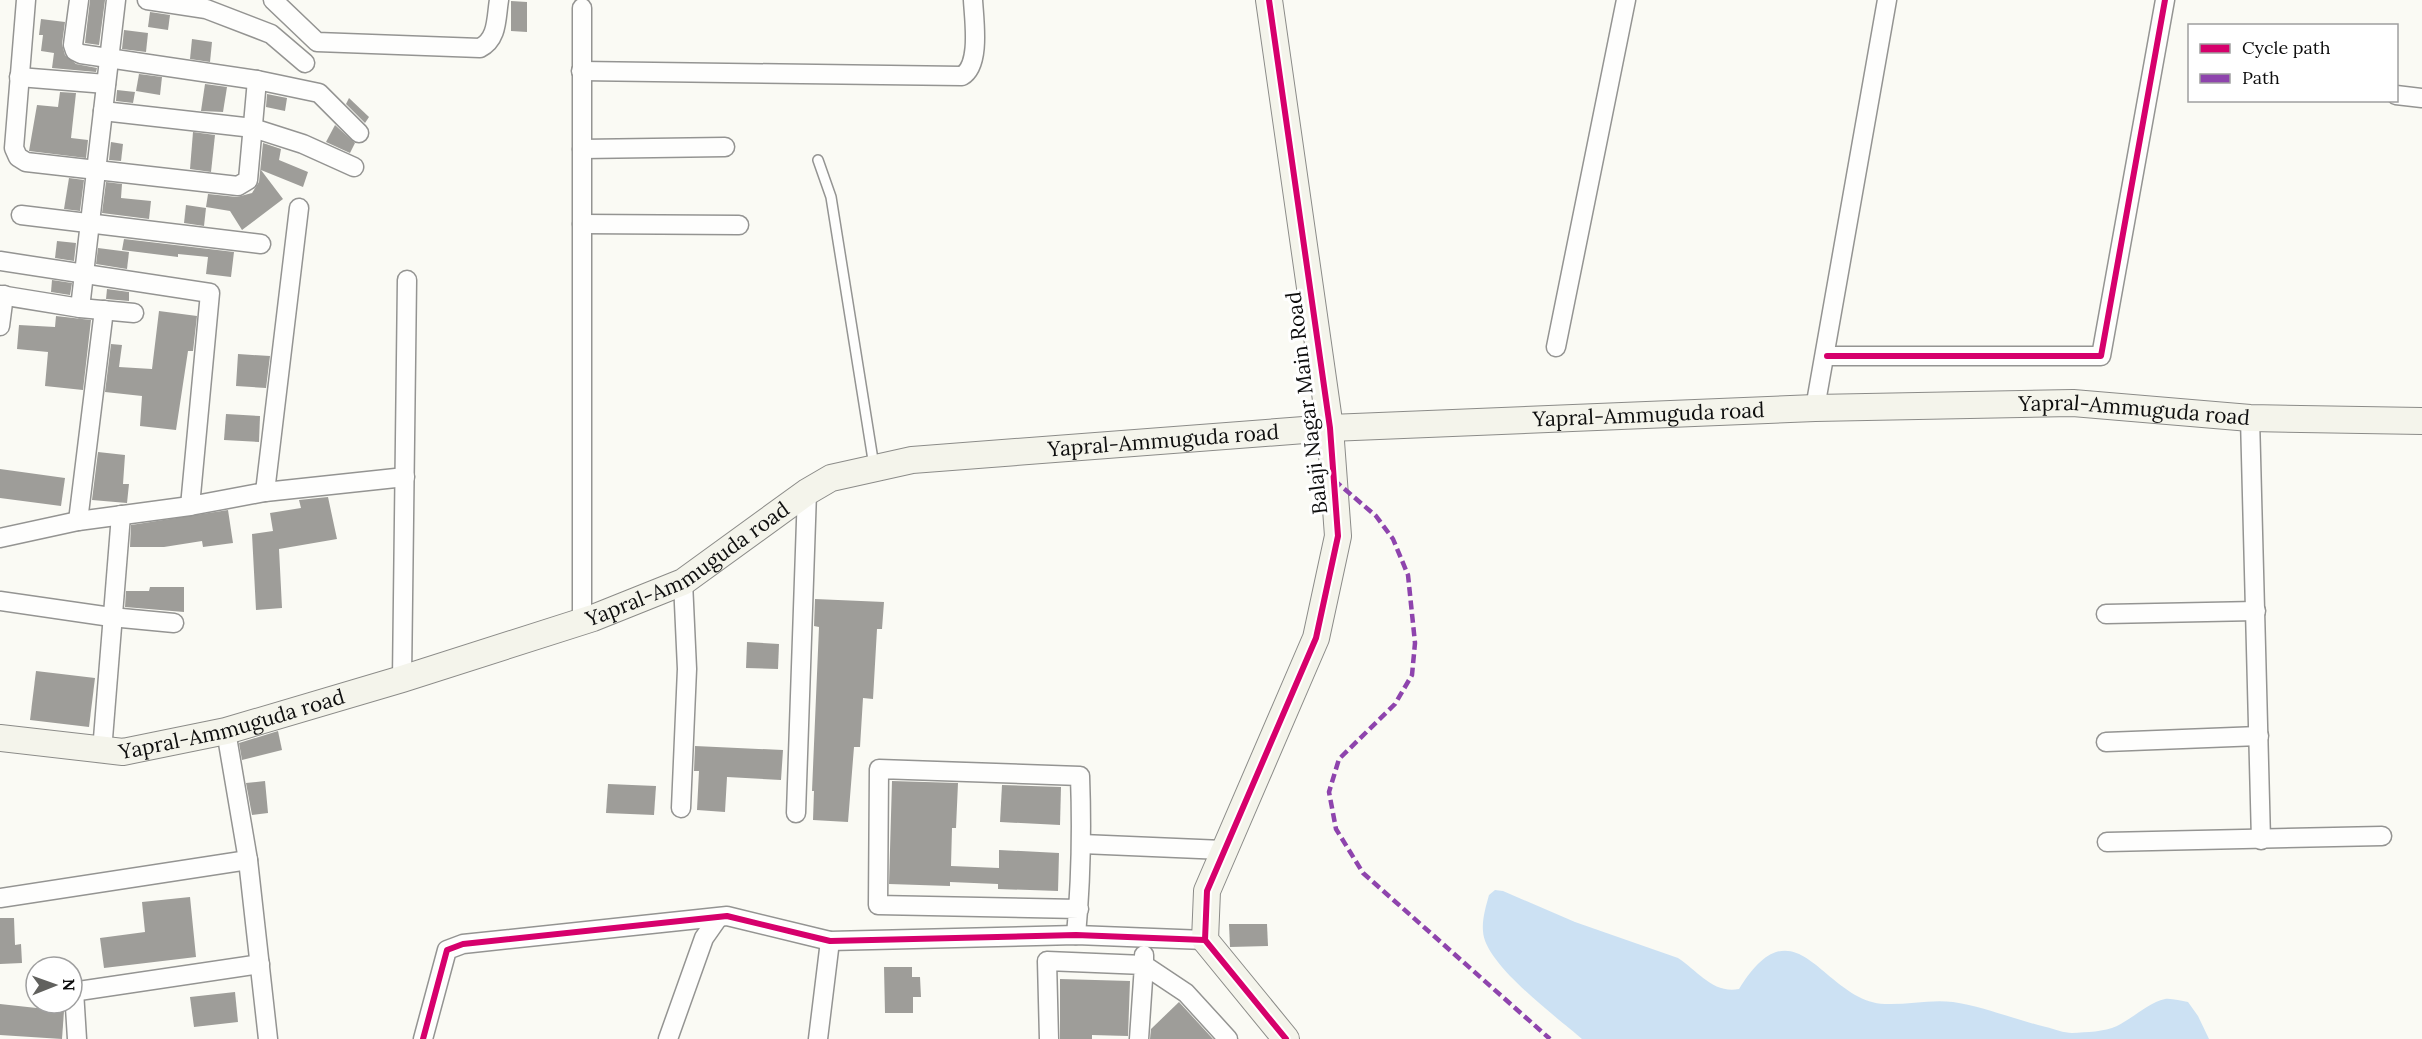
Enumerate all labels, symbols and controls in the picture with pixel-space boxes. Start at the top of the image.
legend [2188,24,2398,102]
text: Cycle path [2242,36,2331,59]
text: Path [2242,66,2280,89]
street label: Balaji Nagar Main Road [1279,290,1334,516]
street label: Yapral-Ammuguda road [2017,389,2251,431]
street label: Yapral-Ammuguda road [1531,396,1765,433]
street label: Yapral-Ammuguda road [1046,418,1280,463]
street label: Yapral-Ammuguda road [581,495,794,633]
street label: Yapral-Ammuguda road [115,683,348,766]
north arrow [24,955,84,1015]
text: N [59,978,79,991]

